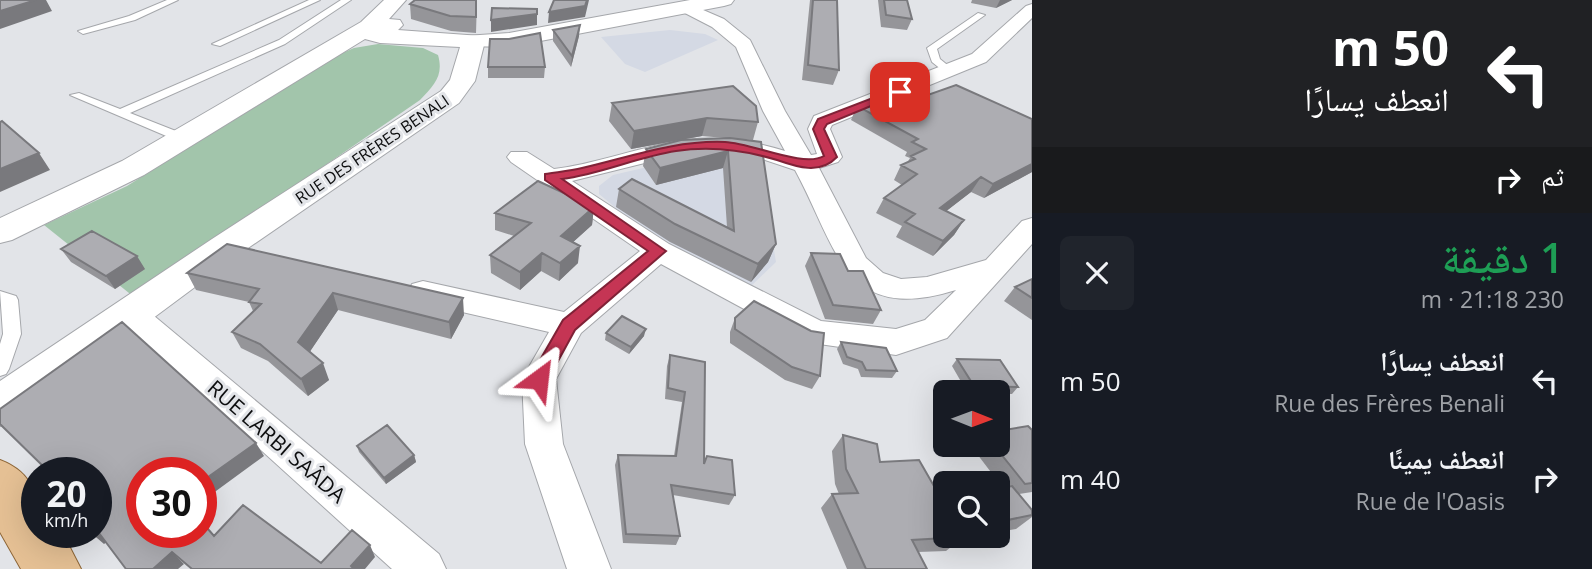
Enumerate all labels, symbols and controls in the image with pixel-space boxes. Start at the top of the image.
text: 50 m [1332,14,1449,80]
icon: left [1473,28,1564,119]
pin [870,62,930,122]
icon: arrive [881,73,919,111]
text: انعطف يسارًا [1304,77,1449,120]
street label: RUE DES FRÈRES BENALI [291,89,453,209]
text: ثم [1541,158,1564,194]
icon: right [1489,161,1527,199]
text: 1 دقيقة [1442,228,1564,285]
button: close [1060,236,1134,310]
text: 230 m · 21:18 [1421,283,1564,315]
position arrow [502,342,576,416]
text: انعطف يسارًا [1380,343,1505,379]
icon: left [1526,362,1564,400]
text: 50 m [1060,363,1121,399]
street label: RUE LARBI SAÂDA [202,373,352,509]
north arrow [933,380,1010,457]
map controls [933,380,1010,548]
text: Rue des Frères Benali [1274,387,1505,419]
text: انعطف يمينًا [1388,441,1505,477]
speed limit sign: 30 [126,457,217,548]
icon: right [1526,460,1564,498]
text: 40 m [1060,461,1121,497]
text: 20 [46,470,87,517]
button: search [933,471,1010,548]
text: Rue de l'Oasis [1356,485,1505,517]
text: km/h [45,508,88,532]

